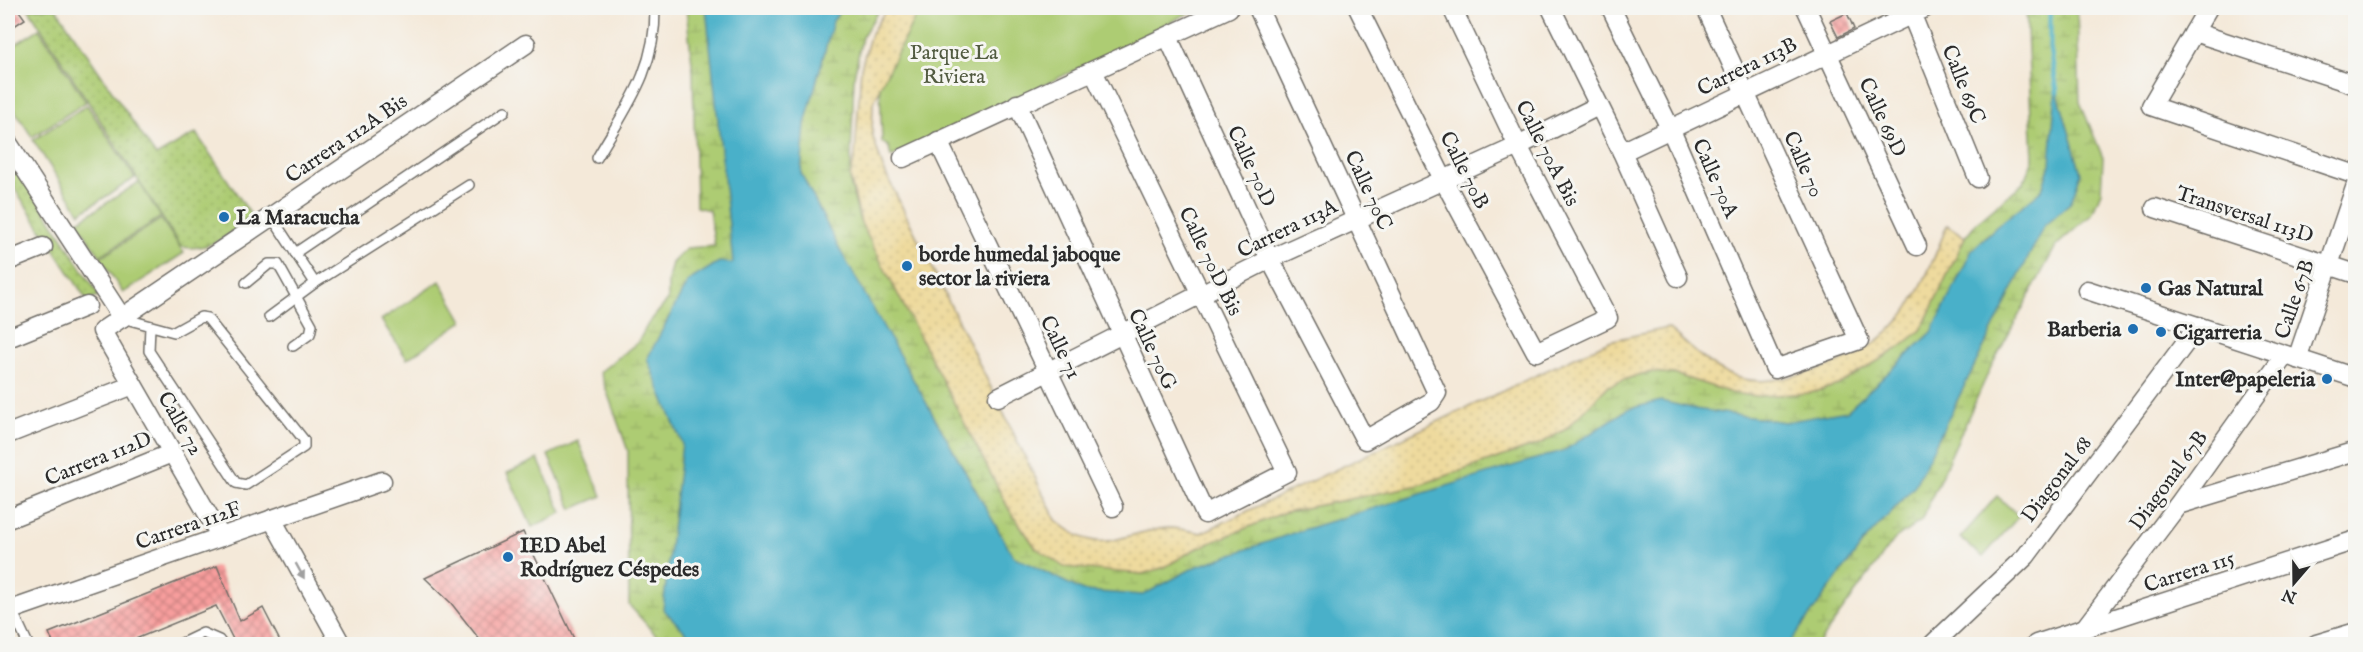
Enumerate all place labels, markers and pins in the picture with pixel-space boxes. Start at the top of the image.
place label: La Maracucha [236,205,360,232]
marker: La Maracucha [217,210,231,224]
place label: borde humedal jaboque sector la riviera [918,242,1121,293]
marker: borde humedal jaboque sector la riviera [900,259,914,273]
place label: Gas Natural [2158,276,2264,303]
marker: Gas Natural [2139,281,2153,295]
place label: Barberia [2047,317,2122,344]
place label: Cigarreria [2173,320,2262,347]
marker: Barberia [2126,322,2140,336]
marker: Cigarreria [2154,325,2168,339]
place label: Inter@papeleria [2175,367,2316,394]
marker: Inter@papeleria [2320,372,2334,386]
place label: IED Abel Rodríguez Céspedes [520,533,699,584]
marker: IED Abel Rodríguez Céspedes [501,550,515,564]

